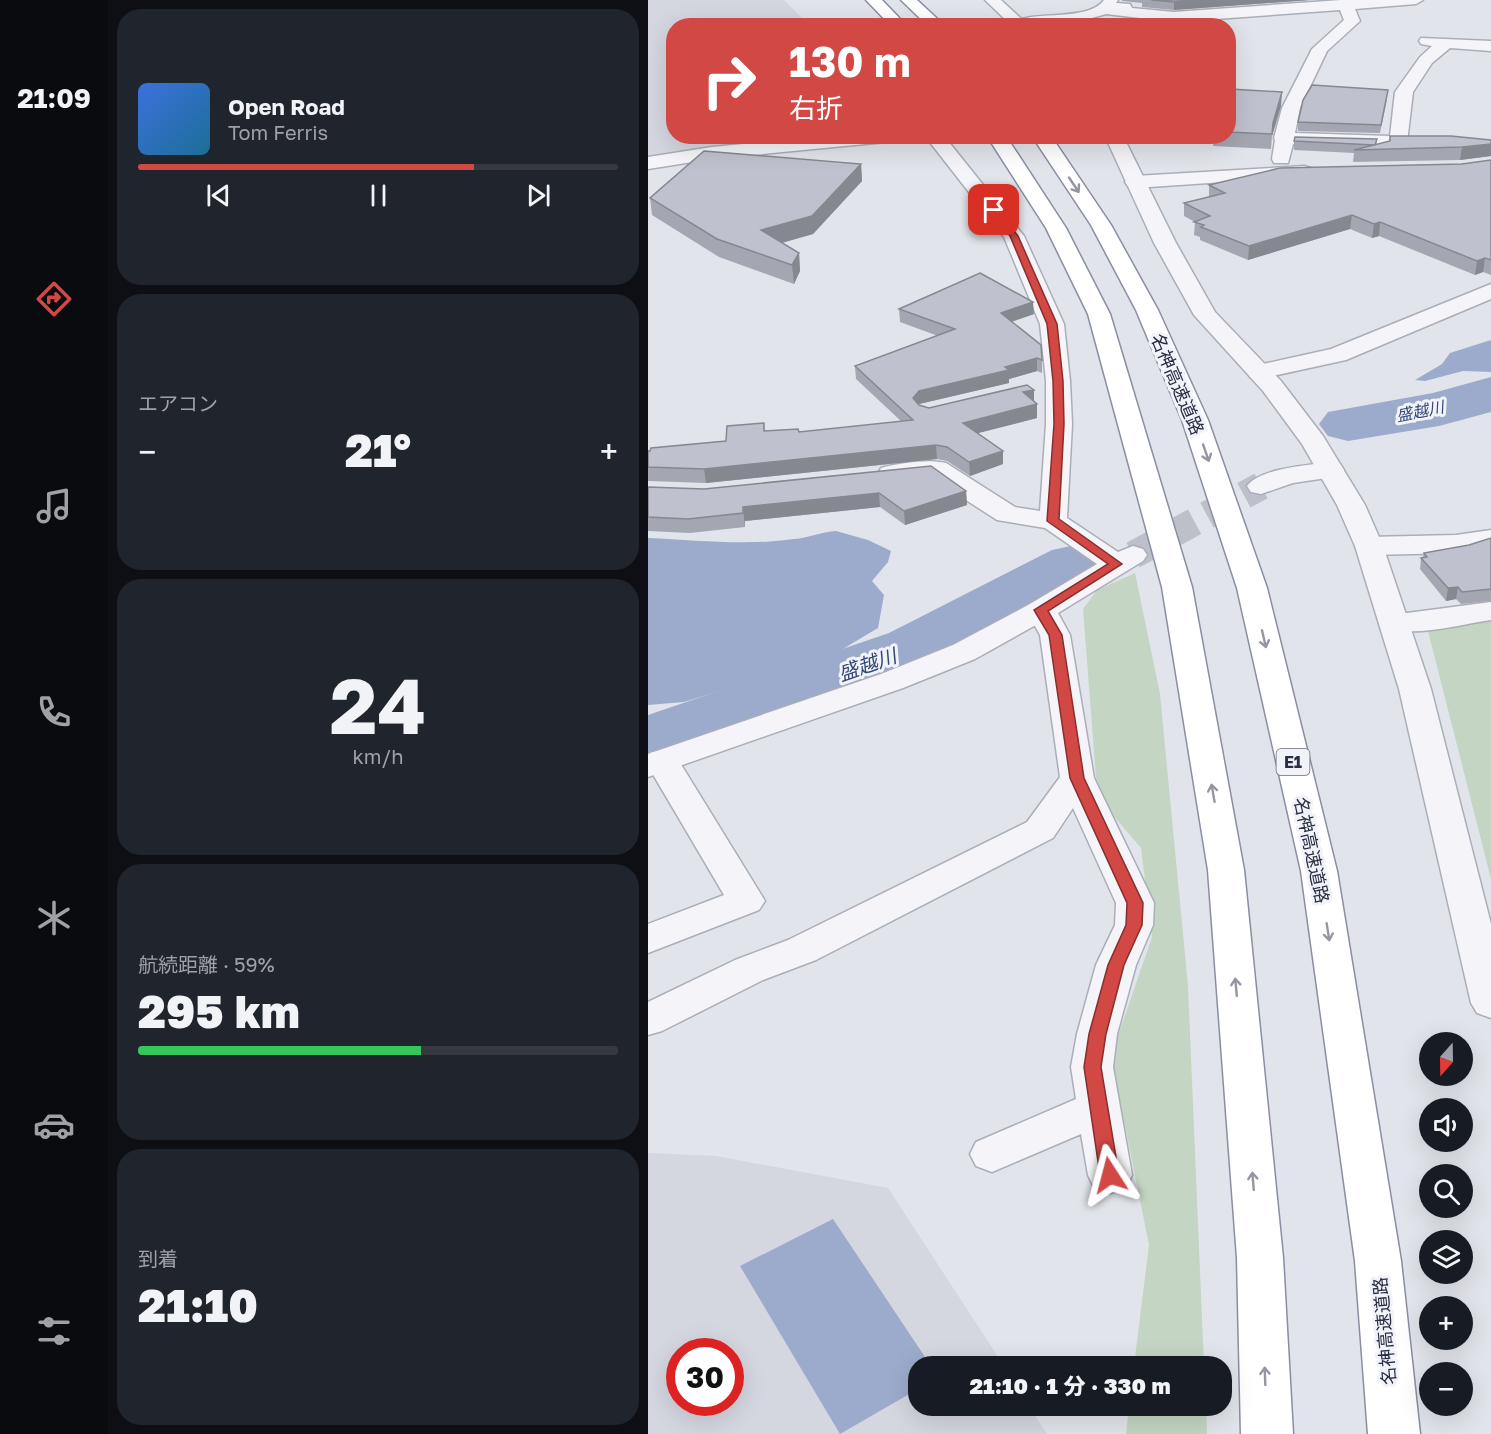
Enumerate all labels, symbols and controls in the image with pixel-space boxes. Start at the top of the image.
text: 130 m [789,36,911,86]
icon: right [690,42,768,120]
text: 21:09 [17,82,91,114]
text: 右折 [789,92,843,124]
text: Open Road [228,93,345,120]
text: Tom Ferris [228,120,328,144]
one-way arrow [1068,176,1080,193]
icon: previous [202,179,235,212]
icon: pause [362,179,395,212]
icon: next [522,179,555,212]
pin [968,184,1019,235]
icon: arrive [977,193,1010,226]
icon: directions [33,278,75,320]
street label: 名神高速道路 [1147,330,1209,438]
text: エアコン [138,391,218,415]
water label: 盛越川 [1395,396,1447,425]
text: 21° [345,423,411,477]
text: − [138,432,156,471]
text: + [600,432,618,471]
one-way arrow [1202,443,1213,462]
icon: music [33,485,75,527]
one-way arrow [1259,629,1271,648]
water label: 盛越川 [835,642,901,685]
text: 24 [330,658,426,751]
icon: phone [33,691,75,733]
text: km/h [353,744,403,768]
road number: E1 [1276,749,1310,775]
one-way arrow [1207,784,1218,804]
street label: 名神高速道路 [1290,795,1334,905]
icon: climate [33,897,75,939]
one-way arrow [1323,922,1334,942]
text: 航続距離 · 59% [138,952,275,976]
one-way arrow [1230,977,1241,997]
text: 295 km [138,984,300,1038]
north arrow [1419,1032,1473,1086]
map controls [1419,1032,1473,1416]
button: sound [1419,1098,1473,1152]
icon: car [33,1104,75,1146]
position arrow [1078,1143,1142,1207]
button: search [1419,1164,1473,1218]
one-way arrow [1247,1171,1258,1191]
button: layers [1419,1230,1473,1284]
text: 到着 [138,1246,178,1270]
street label: 名神高速道路 [1368,1276,1400,1386]
text: 21:10 [138,1278,258,1332]
button: + [1419,1296,1473,1350]
icon: filters [33,1310,75,1352]
speed limit sign: 30 [666,1338,744,1416]
button: − [1419,1362,1473,1416]
one-way arrow [1259,1366,1270,1386]
text: 21:10 · 1 分 · 330 m [969,1372,1171,1399]

